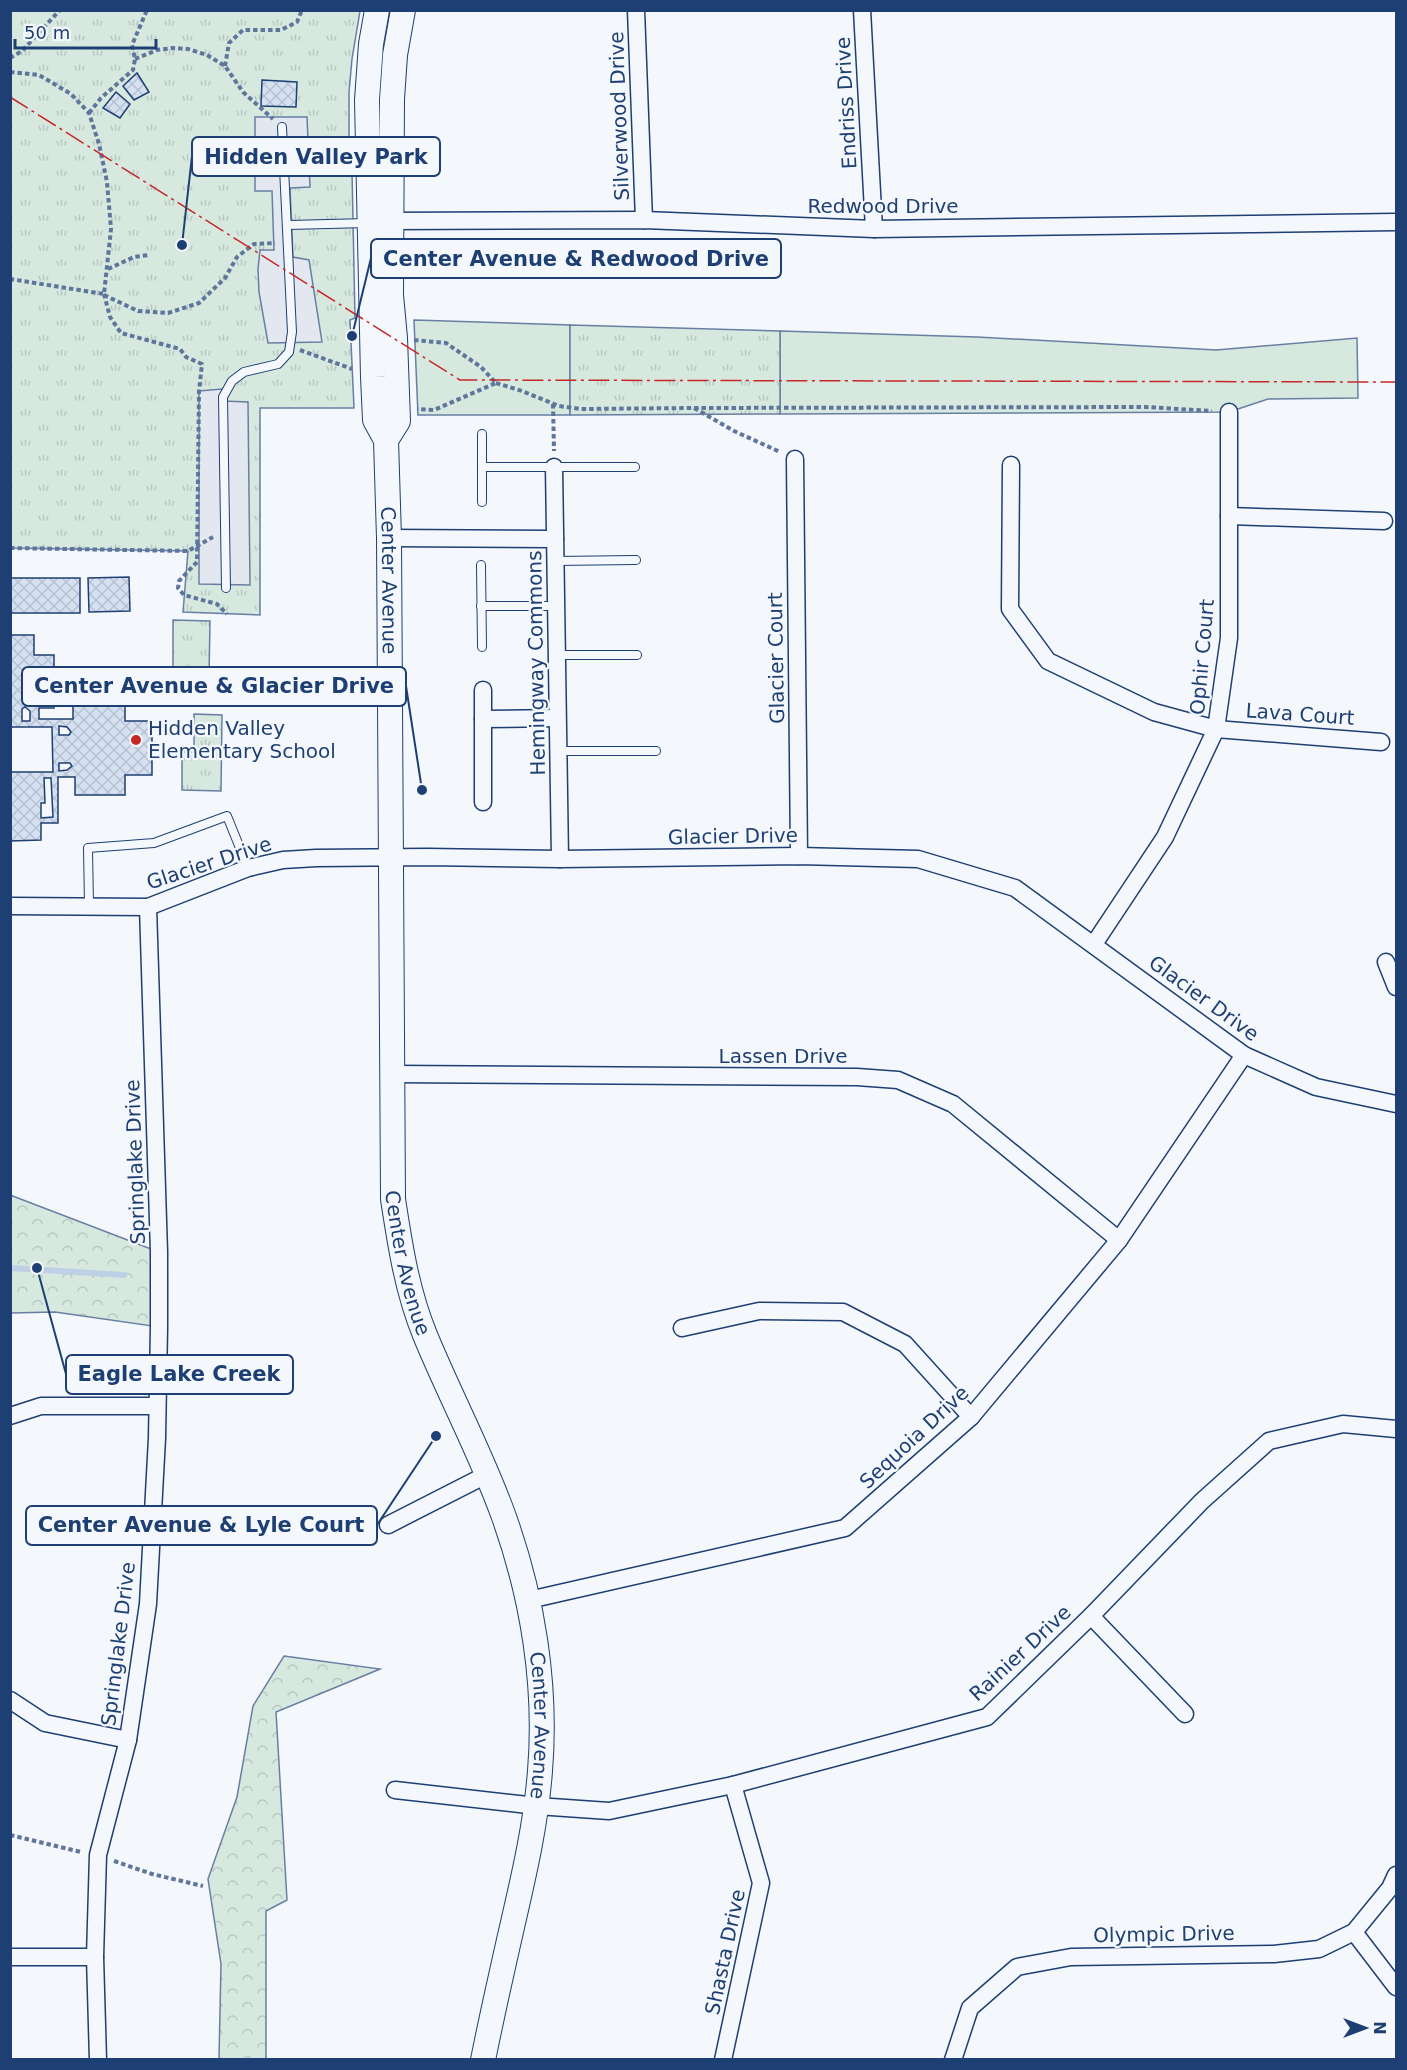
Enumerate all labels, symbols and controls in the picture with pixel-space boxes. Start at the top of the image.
scale bar [15,12,156,50]
text: 50 m [24,22,70,43]
street label: Silverwood Drive [604,31,634,201]
street label: Endriss Drive [831,36,861,170]
callout: Hidden Valley Park [192,137,440,176]
text: Hidden Valley Park [204,145,429,169]
street label: Redwood Drive [807,194,959,218]
callout: Center Avenue & Redwood Drive [371,239,781,278]
text: Center Avenue & Redwood Drive [383,247,769,271]
street label: Center Avenue [376,506,402,654]
street label: Hemingway Commons [522,550,550,776]
street label: Glacier Court [763,592,789,724]
street label: Ophir Court [1185,598,1219,716]
callout: Center Avenue & Glacier Drive [22,667,406,706]
text: Center Avenue & Glacier Drive [34,674,394,698]
street label: Lava Court [1245,698,1355,730]
place label: Hidden Valley Elementary School [148,716,336,763]
marker: Hidden Valley Elementary School [129,733,143,747]
street label: Glacier Drive [668,823,798,849]
street label: Glacier Drive [143,831,275,895]
street label: Glacier Drive [1144,950,1264,1046]
street label: Lassen Drive [719,1044,847,1068]
street label: Springlake Drive [120,1079,150,1245]
street label: Center Avenue [381,1190,436,1339]
callout: Eagle Lake Creek [66,1355,293,1394]
text: Eagle Lake Creek [77,1362,282,1386]
street label: Sequoia Drive [855,1380,973,1494]
callout: Center Avenue & Lyle Court [26,1506,377,1545]
text: Center Avenue & Lyle Court [38,1513,364,1537]
street label: Springlake Drive [96,1561,140,1727]
street label: Rainier Drive [964,1600,1076,1706]
street label: Center Avenue [525,1650,554,1801]
street label: Shasta Drive [700,1887,750,2017]
street label: Olympic Drive [1093,1921,1235,1947]
north arrow [1335,1998,1395,2058]
text: N [1370,2021,1389,2035]

